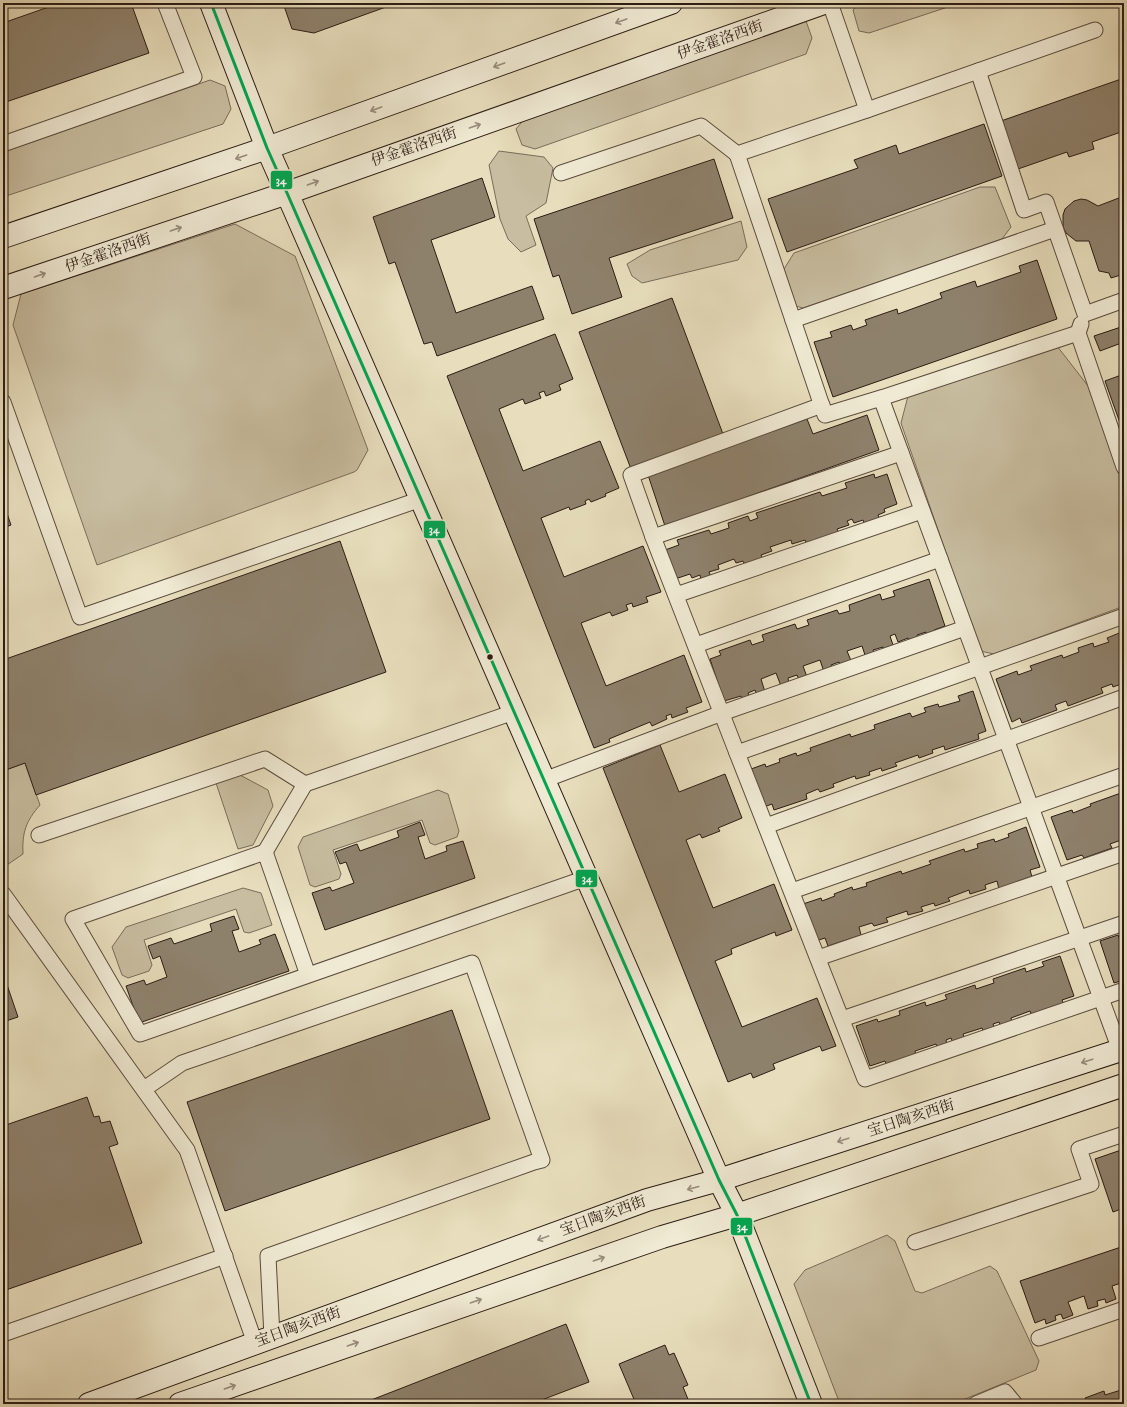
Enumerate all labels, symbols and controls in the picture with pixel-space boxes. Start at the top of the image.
street label: 伊金霍洛西街 [674,16,766,64]
one-way arrow [615,18,628,25]
one-way arrow [492,62,505,69]
one-way arrow [370,106,383,113]
one-way arrow [468,122,481,129]
street label: 伊金霍洛西街 [368,123,460,171]
one-way arrow [234,154,247,161]
line badge: 34 [270,170,293,190]
text: 34 [276,174,287,188]
one-way arrow [306,179,318,187]
one-way arrow [170,225,182,233]
street label: 伊金霍洛西街 [62,229,154,277]
one-way arrow [34,271,46,279]
line badge: 34 [423,520,446,539]
text: 34 [429,523,440,537]
unlabelled marker [485,652,495,662]
line badge: 34 [575,869,598,888]
text: 34 [582,872,593,886]
one-way arrow [1081,1058,1094,1065]
street label: 宝日陶亥西街 [865,1095,957,1141]
one-way arrow [837,1137,850,1144]
one-way arrow [686,1184,699,1192]
street label: 宝日陶亥西街 [557,1192,649,1240]
line badge: 34 [730,1217,753,1236]
text: 34 [737,1220,748,1234]
one-way arrow [537,1235,550,1242]
one-way arrow [592,1254,604,1262]
one-way arrow [469,1297,481,1305]
street label: 宝日陶亥西街 [252,1303,344,1351]
one-way arrow [346,1340,359,1347]
one-way arrow [224,1382,236,1390]

